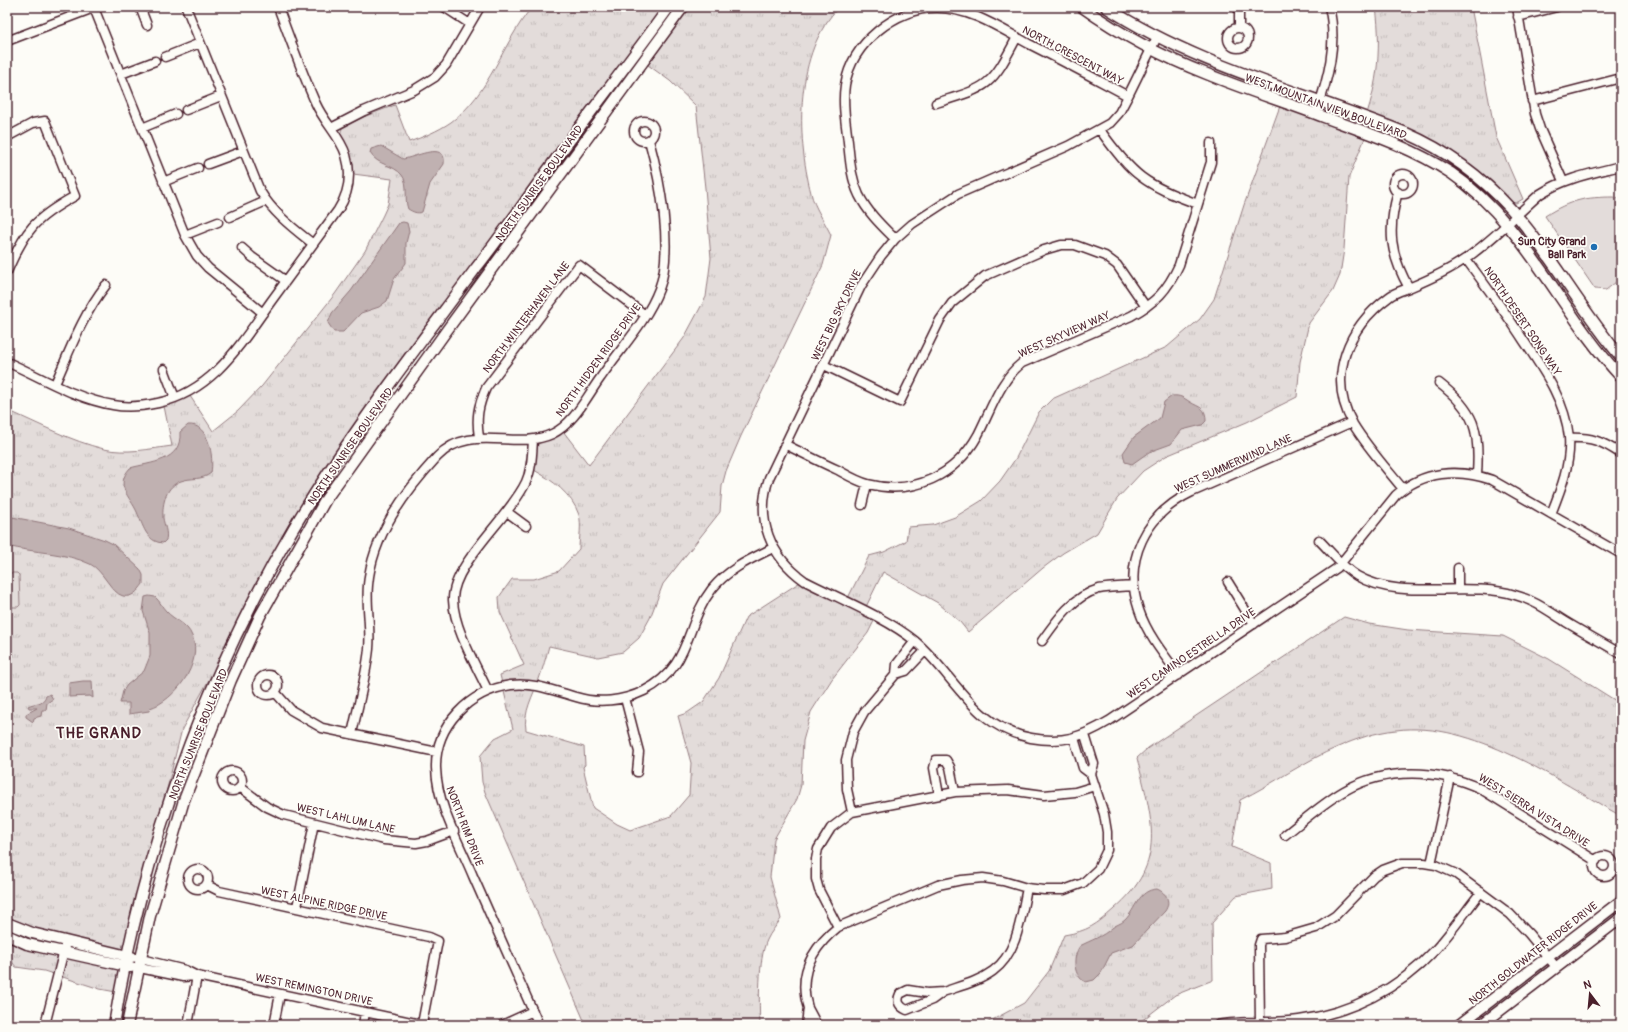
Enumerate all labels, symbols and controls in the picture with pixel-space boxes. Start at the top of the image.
street label: NORTH CRESCENT WAY [1020,23,1126,88]
street label: WEST MOUNTAIN VIEW BOULEVARD [1243,71,1409,142]
street label: NORTH SUNRISE BOULEVARD [493,123,586,244]
place label: Sun City Grand Ball Park [1518,235,1586,261]
marker: Sun City Grand Ball Park [1589,242,1599,252]
street label: NORTH WINTERHAVEN LANE [480,259,573,375]
street label: NORTH DESERT SONG WAY [1481,264,1564,379]
street label: WEST BIG SKY DRIVE [809,267,864,363]
street label: NORTH HIDDEN RIDGE DRIVE [553,301,644,419]
street label: WEST SKYVIEW WAY [1016,308,1113,361]
street label: NORTH SUNRISE BOULEVARD [305,385,396,507]
street label: WEST SUMMERWIND LANE [1172,432,1294,495]
street label: WEST CAMINO ESTRELLA DRIVE [1124,605,1258,702]
street label: NORTH SUNRISE BOULEVARD [166,667,231,801]
district label: THE GRAND [55,724,142,743]
street label: WEST SIERRA VISTA DRIVE [1476,771,1592,850]
street label: NORTH RIM DRIVE [443,784,486,868]
street label: WEST LAHLUM LANE [295,801,397,836]
street label: WEST ALPINE RIDGE DRIVE [260,884,388,923]
street label: NORTH GOLDWATER RIDGE DRIVE [1466,899,1600,1007]
street label: WEST REMINGTON DRIVE [254,971,374,1008]
north arrow [1570,974,1610,1014]

